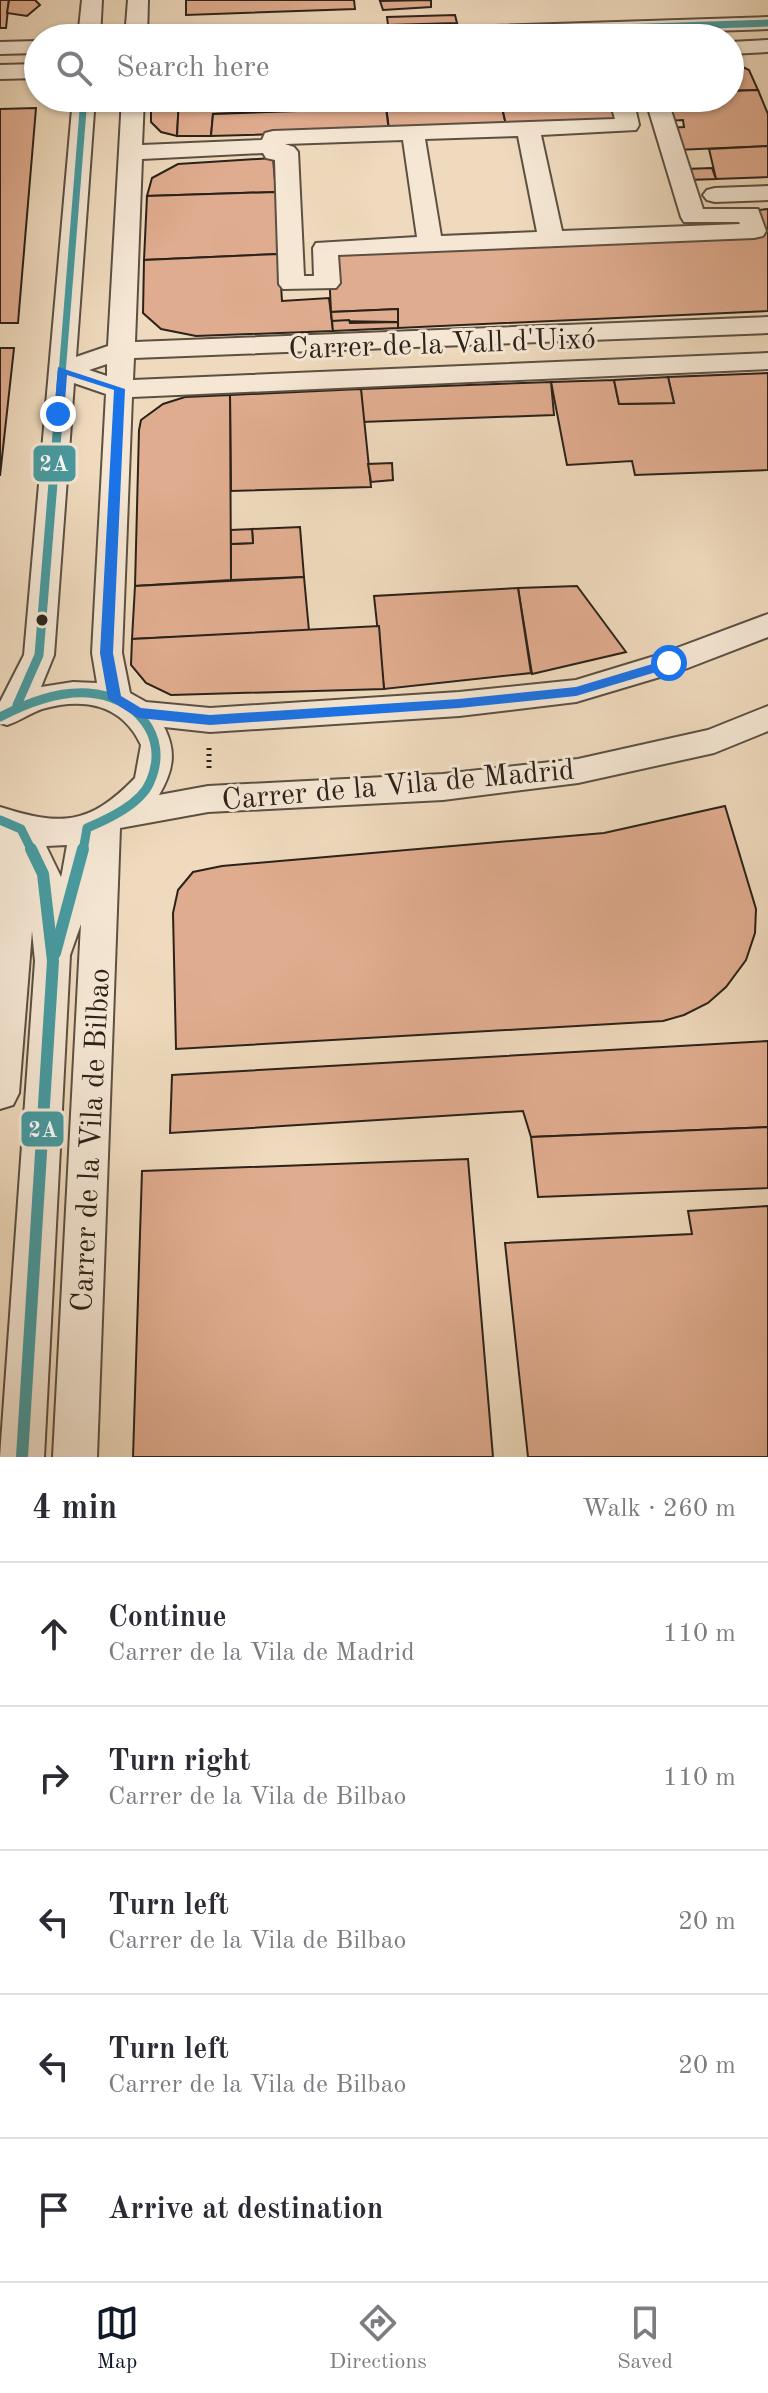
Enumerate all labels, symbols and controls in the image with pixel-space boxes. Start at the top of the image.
search box [24,24,744,112]
icon: search [52,46,96,90]
text: Search here [116,53,270,83]
street label: Carrer de la Vall d'Uixó [288,325,596,365]
route end [40,396,76,432]
line badge: 2A [32,444,77,483]
text: 2A [39,454,69,476]
unlabelled marker [34,612,50,628]
route start [651,645,687,681]
street label: Carrer de la Vila de Madrid [221,756,576,816]
street label: Carrer de la Vila de Bilbao [68,967,116,1313]
line badge: 2A [20,1110,65,1148]
text: 2A [28,1120,58,1142]
text: 4 min [32,1492,117,1526]
text: Walk · 260 m [582,1496,736,1522]
text: Continue [108,1603,227,1633]
icon: ahead [32,1612,76,1656]
text: 110 m [663,1621,736,1647]
text: Carrer de la Vila de Madrid [108,1640,415,1666]
text: Turn right [108,1747,250,1777]
icon: right [32,1756,76,1800]
text: 110 m [663,1765,736,1791]
text: Carrer de la Vila de Bilbao [108,1784,406,1810]
text: Turn left [108,1891,229,1921]
icon: left [32,1900,76,1944]
text: 20 m [678,1909,736,1935]
text: Carrer de la Vila de Bilbao [108,1928,406,1954]
text: Turn left [108,2035,229,2065]
icon: left [32,2044,76,2088]
text: 20 m [678,2053,736,2079]
text: Carrer de la Vila de Bilbao [108,2072,406,2098]
icon: arrive [32,2188,76,2232]
text: Arrive at destination [108,2195,383,2225]
tab: Map [95,2301,139,2376]
tab: Directions [329,2301,427,2376]
tab: Saved [617,2301,673,2376]

